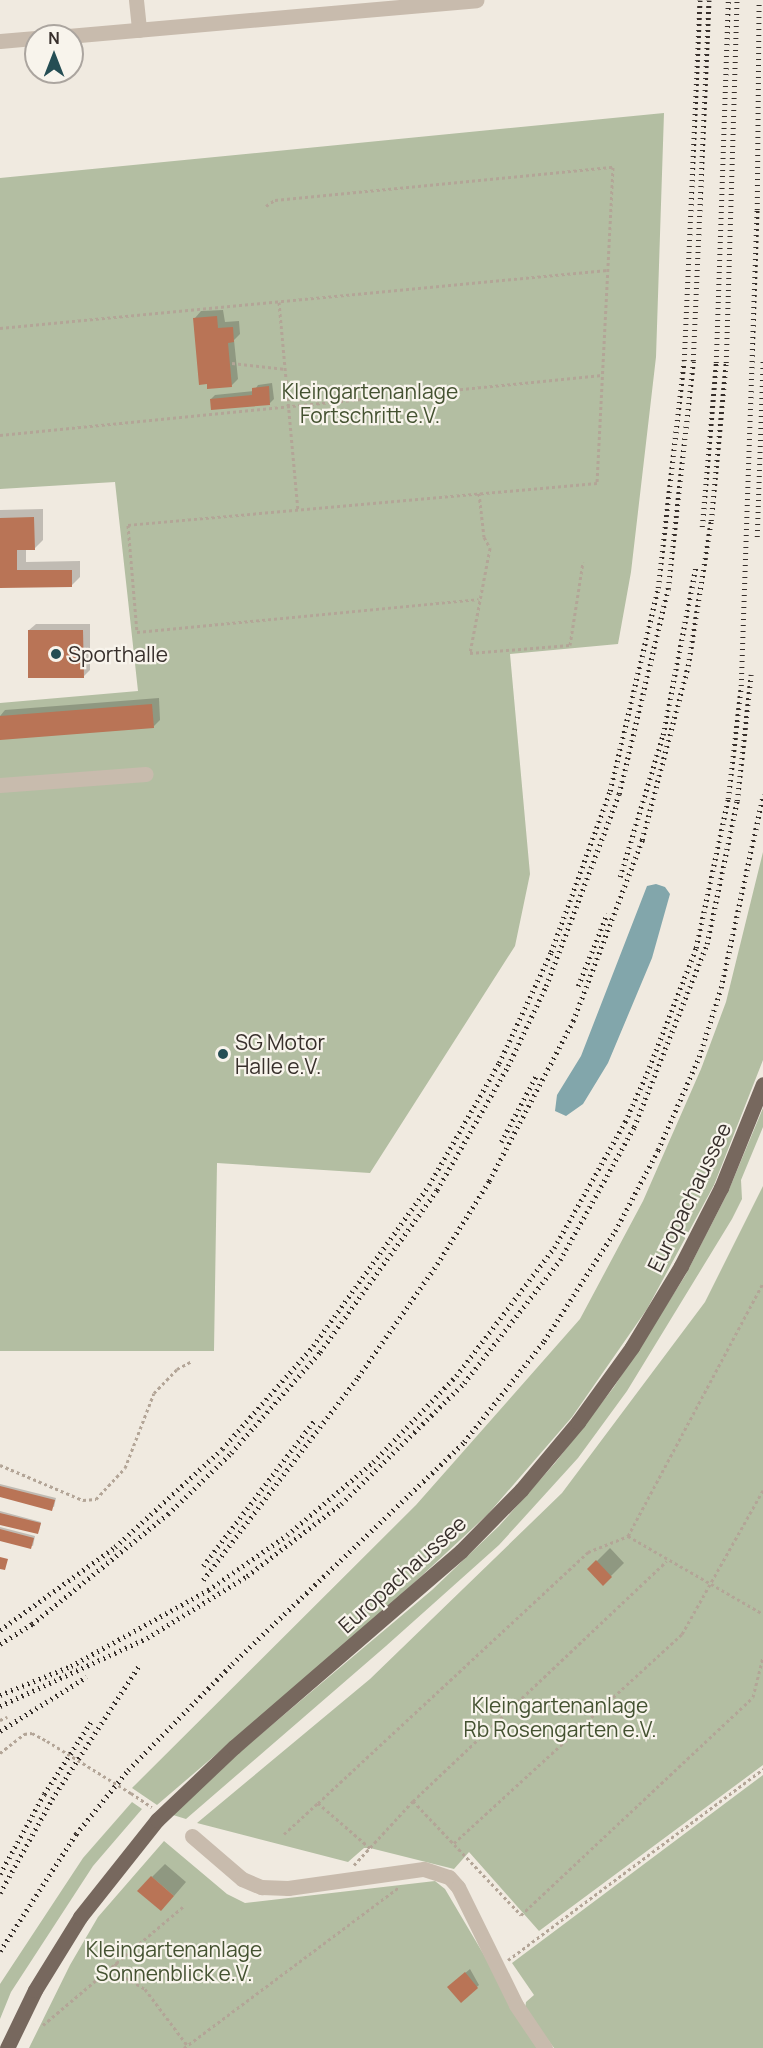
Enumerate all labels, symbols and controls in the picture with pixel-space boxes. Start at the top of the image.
north arrow [24,24,84,84]
text: N [48,27,60,49]
park label: Kleingartenanlage Fortschritt e.V. [282,378,458,428]
place label: Sporthalle [68,641,168,667]
marker: Sporthalle [49,647,63,661]
place label: SG Motor Halle e.V. [235,1029,325,1079]
marker: SG Motor Halle e.V. [216,1047,230,1061]
street label: Europachaussee [642,1118,736,1276]
street label: Europachaussee [333,1510,471,1638]
park label: Kleingartenanlage Rb Rosengarten e.V. [463,1692,657,1742]
park label: Kleingartenanlage Sonnenblick e.V. [86,1936,262,1986]

